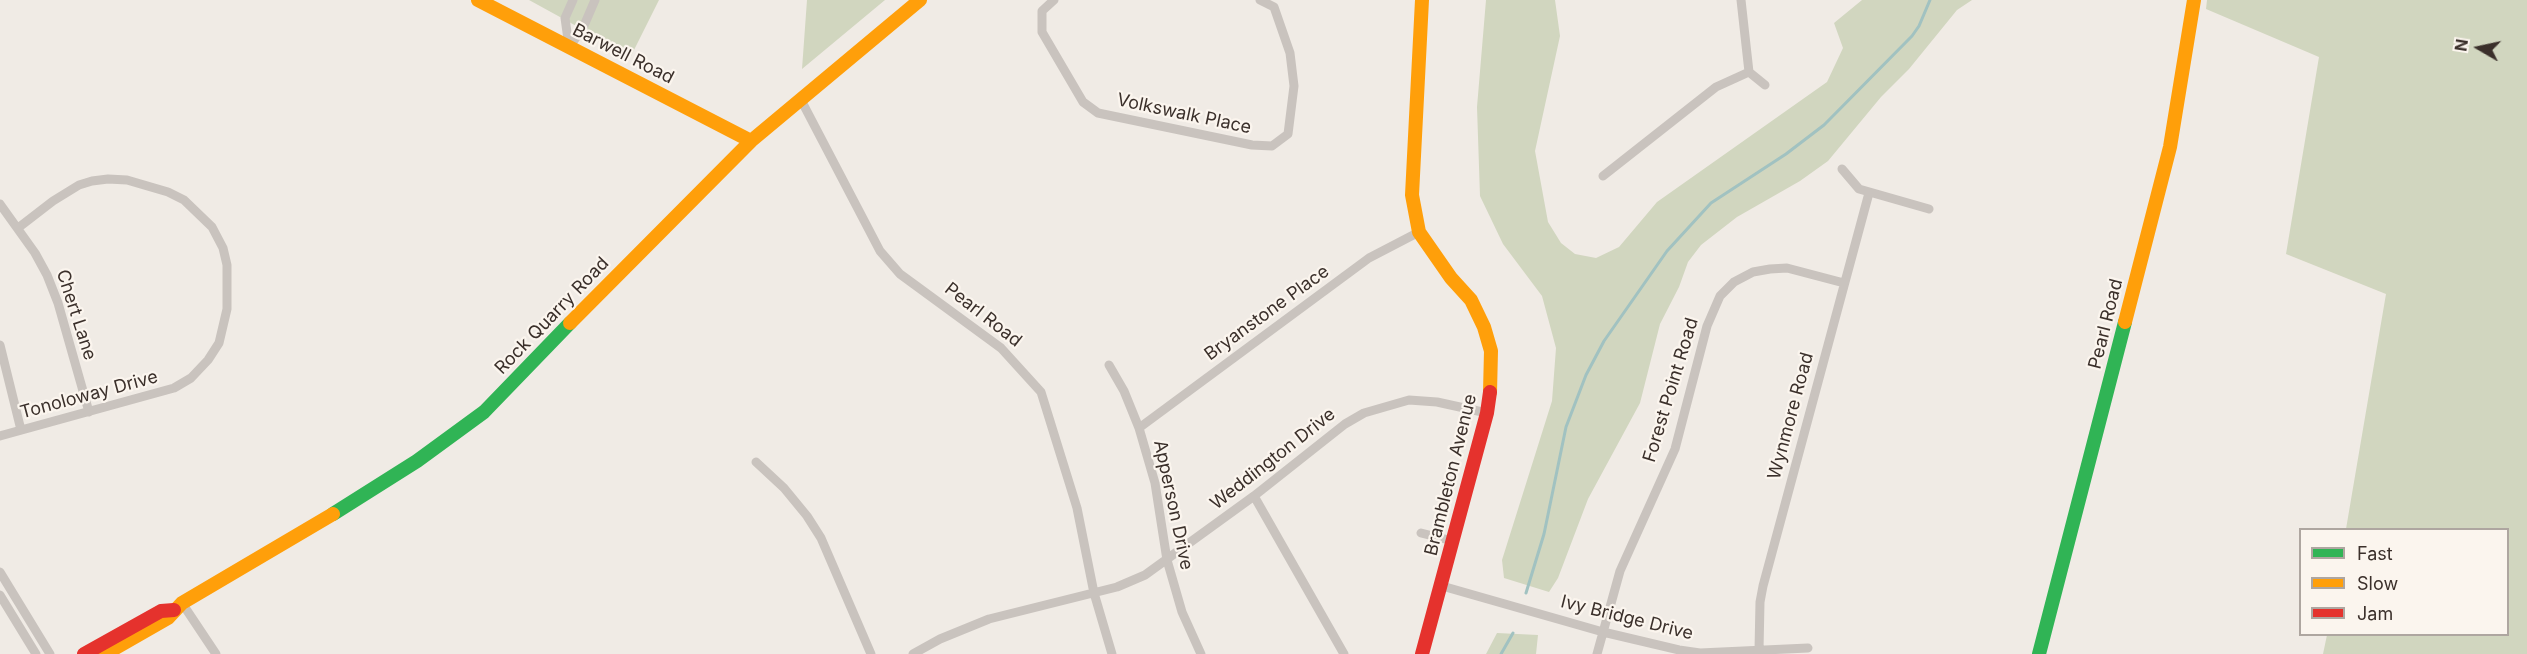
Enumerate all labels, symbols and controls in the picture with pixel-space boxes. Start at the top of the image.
north arrow [2449,18,2509,78]
street label: Barwell Road [569,19,677,89]
text: N [2450,38,2472,53]
street label: Volkswalk Place [1115,89,1253,139]
street label: Rock Quarry Road [491,253,613,379]
street label: Bryanstone Place [1201,261,1333,365]
street label: Chert Lane [51,267,101,363]
street label: Pearl Road [2084,277,2128,371]
street label: Pearl Road [940,278,1026,352]
street label: Forest Point Road [1639,315,1703,465]
street label: Wynmore Road [1764,350,1818,482]
street label: Tonoloway Drive [18,366,160,424]
street label: Brambleton Avenue [1420,392,1482,558]
street label: Weddington Drive [1206,404,1340,514]
street label: Apperson Drive [1149,438,1197,572]
legend [2299,528,2509,636]
text: Fast [2357,543,2393,564]
text: Slow [2357,573,2398,594]
street label: Ivy Bridge Drive [1559,591,1695,645]
text: Jam [2357,603,2393,624]

